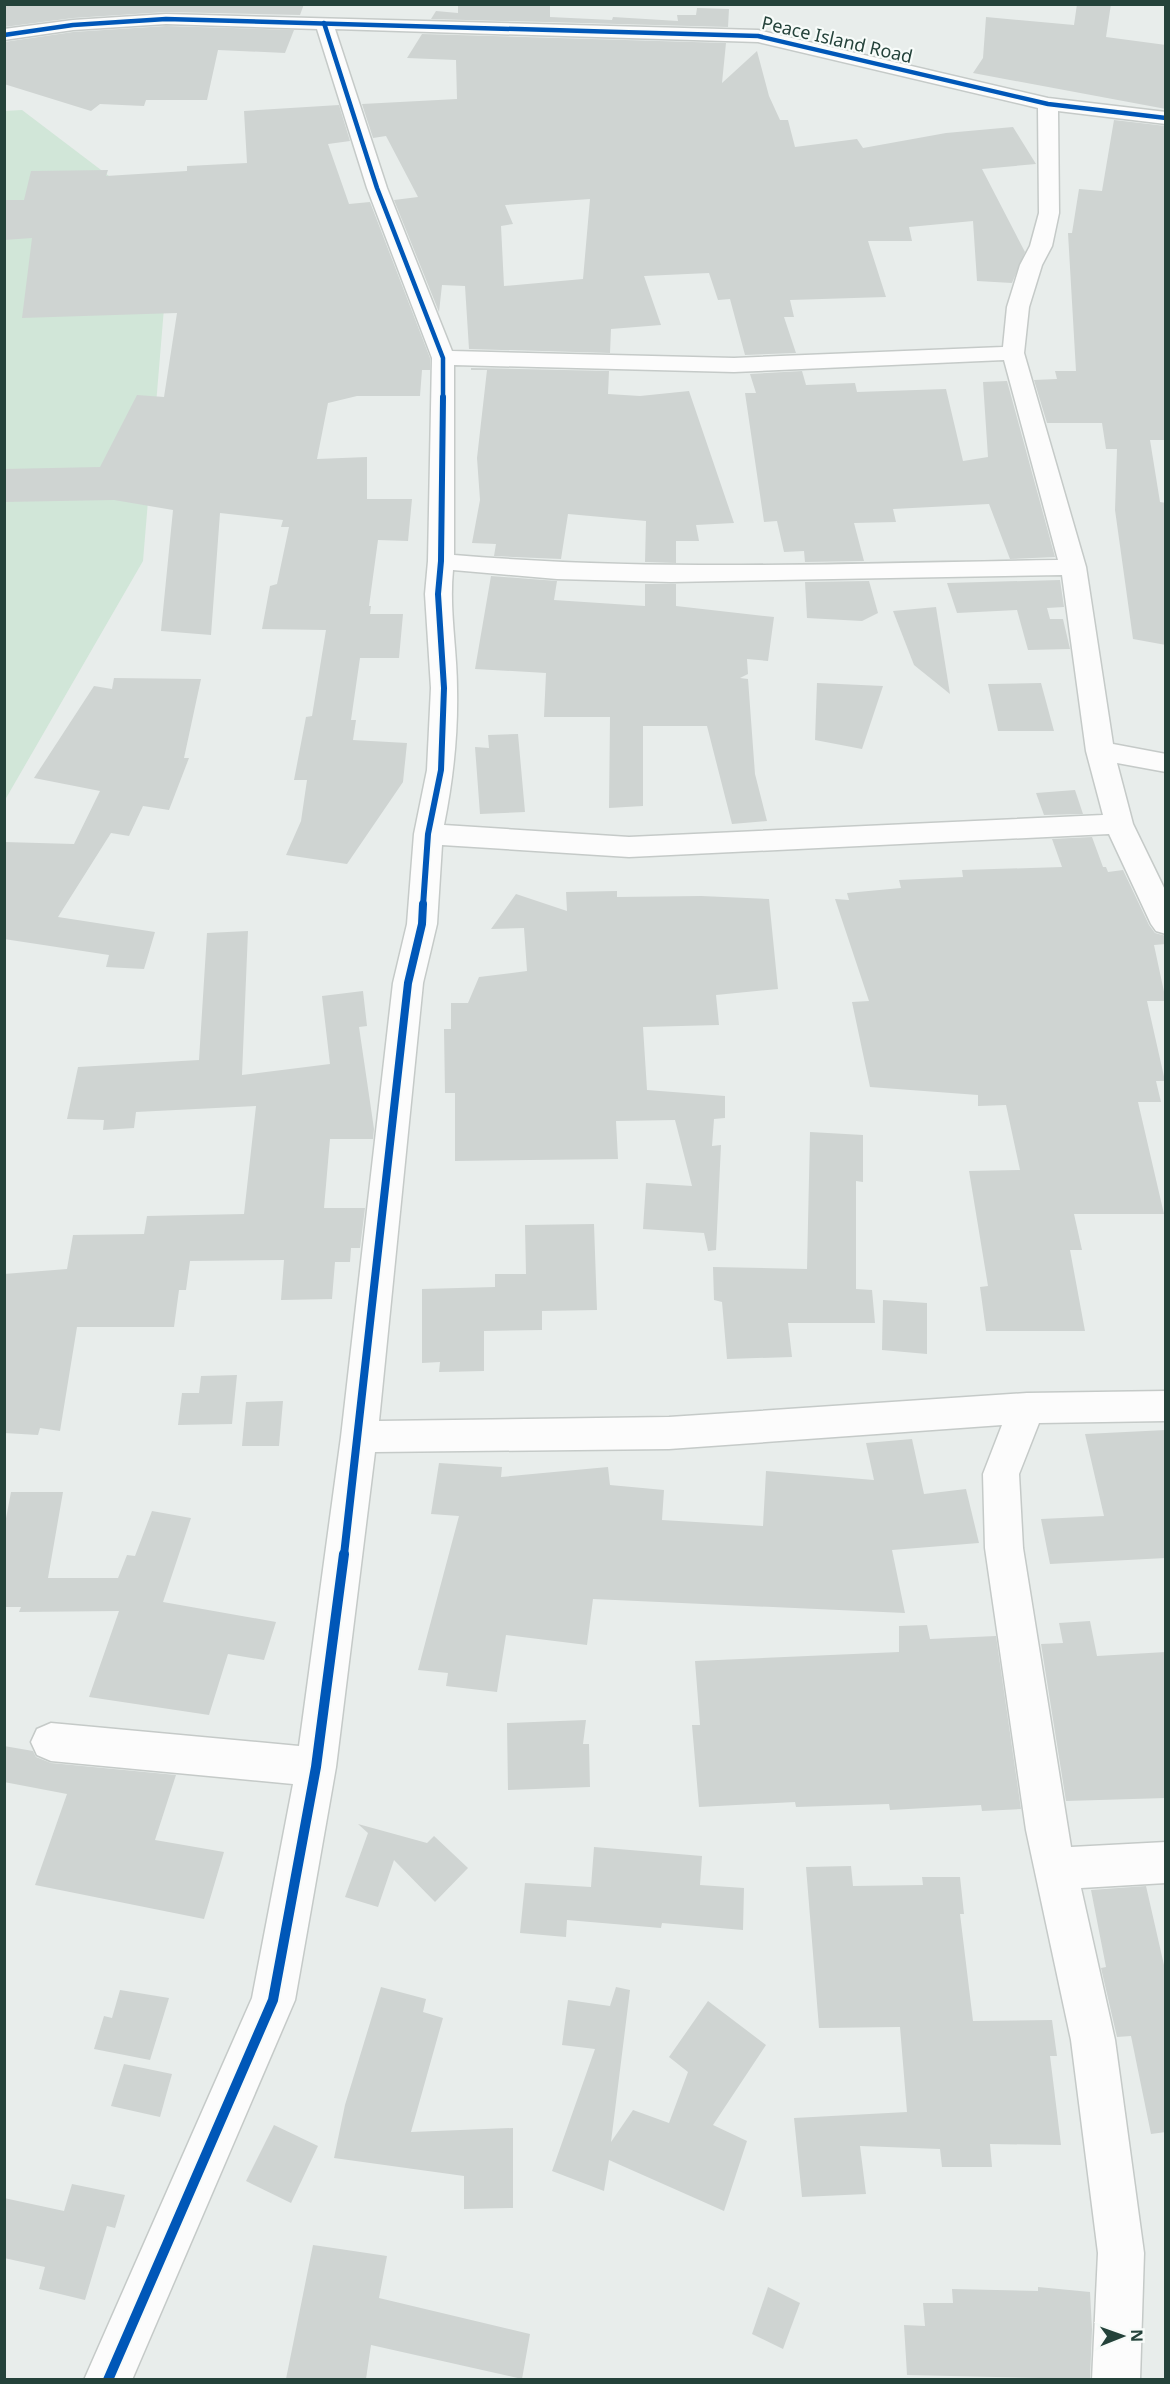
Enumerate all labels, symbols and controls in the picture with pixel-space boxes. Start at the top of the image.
street label: Peace Island Road [759,10,915,68]
north arrow [1092,2306,1152,2366]
text: N [1126,2329,1148,2342]

